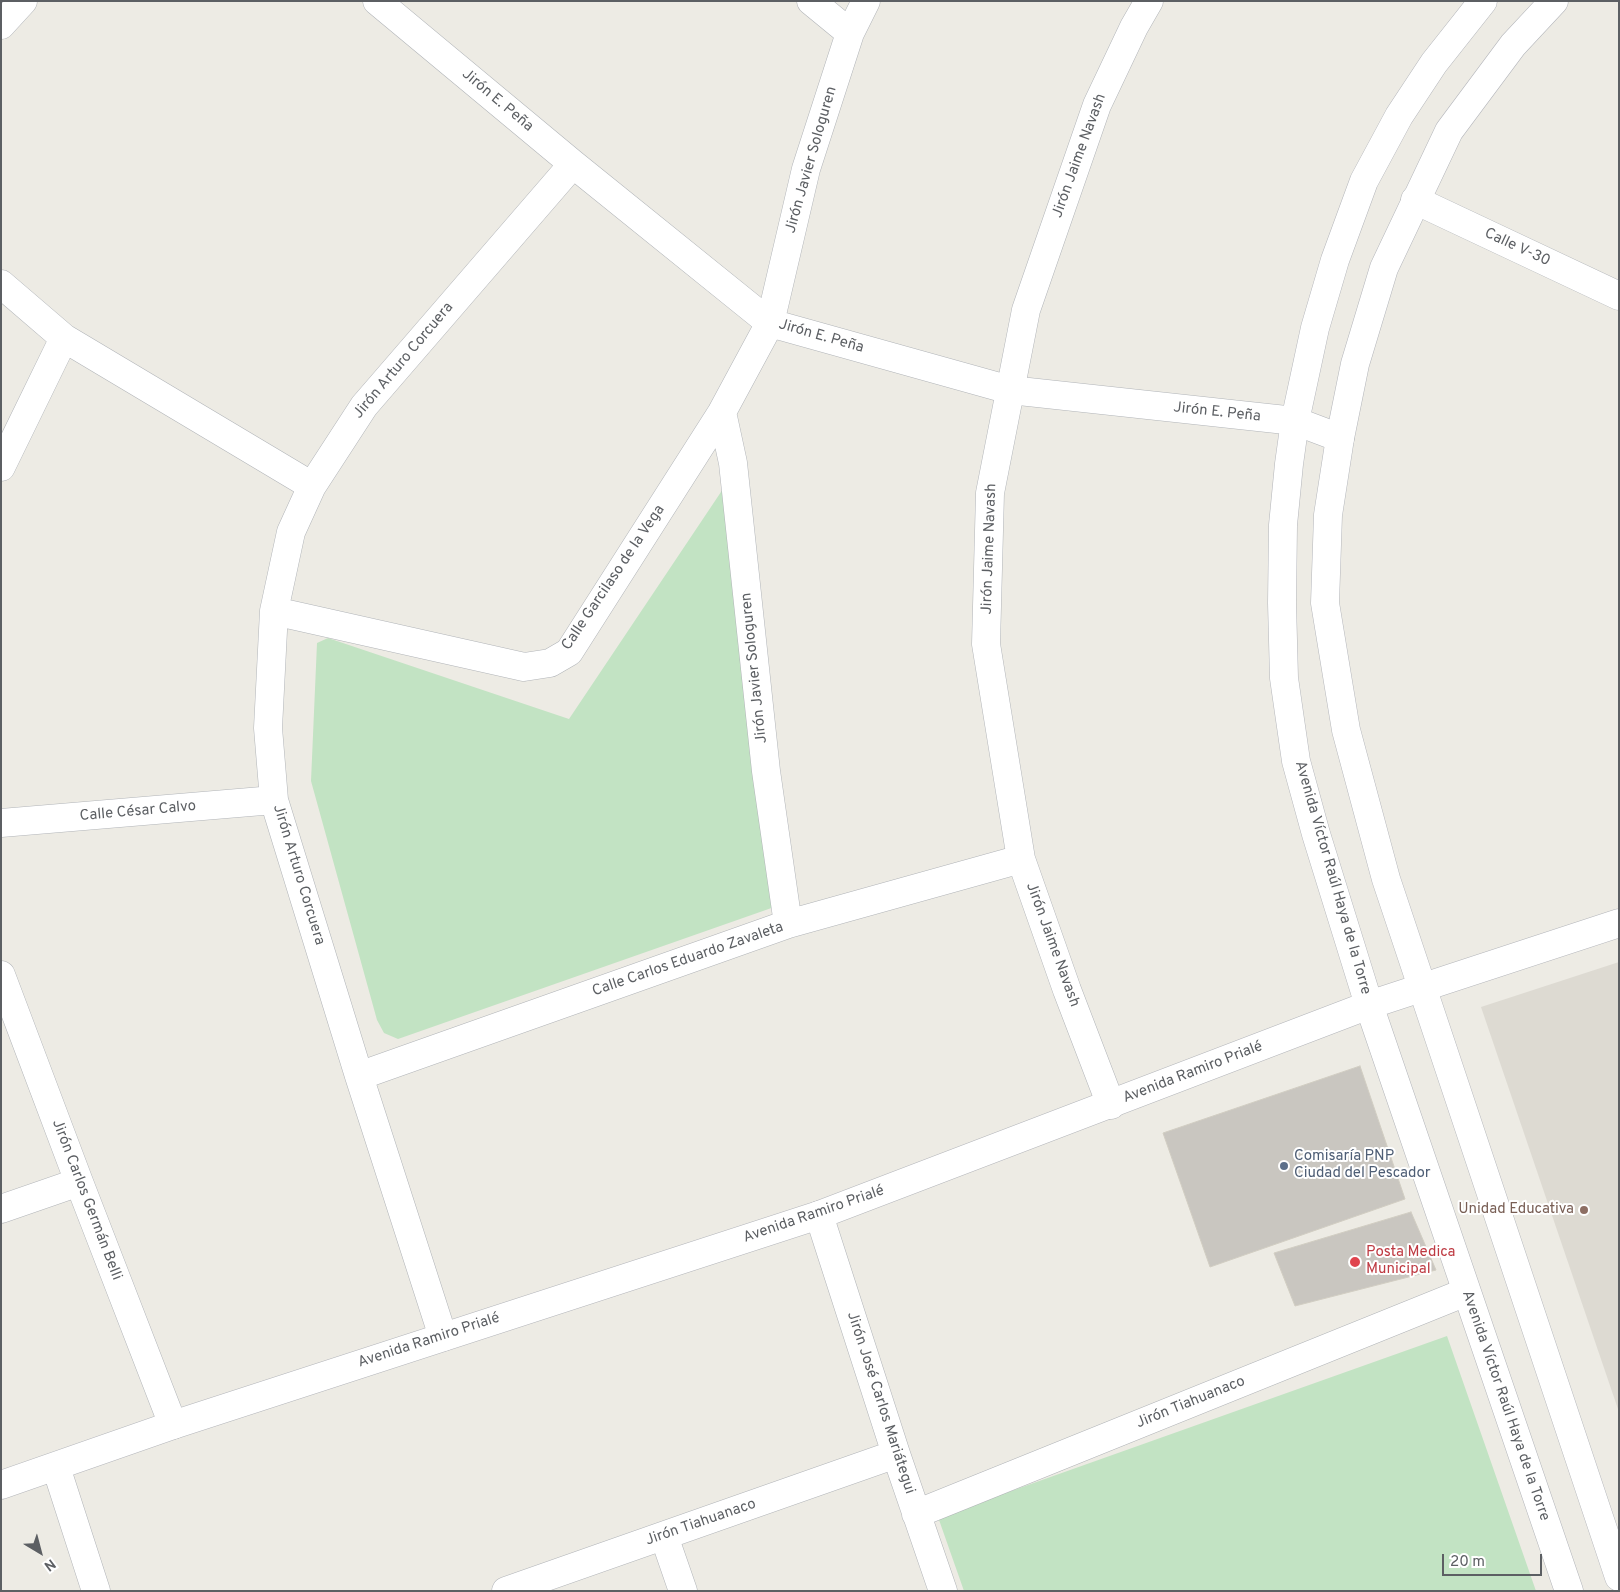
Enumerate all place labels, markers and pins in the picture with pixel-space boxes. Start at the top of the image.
place label: Comisaría PNP Ciudad del Pescador [1294,1148,1431,1183]
marker: Comisaría PNP Ciudad del Pescador [1278,1160,1290,1172]
place label: Unidad Educativa [1458,1201,1574,1219]
marker: Unidad Educativa [1578,1204,1590,1216]
place label: Posta Medica Municipal [1366,1244,1455,1279]
marker: Posta Medica Municipal [1348,1255,1362,1269]

